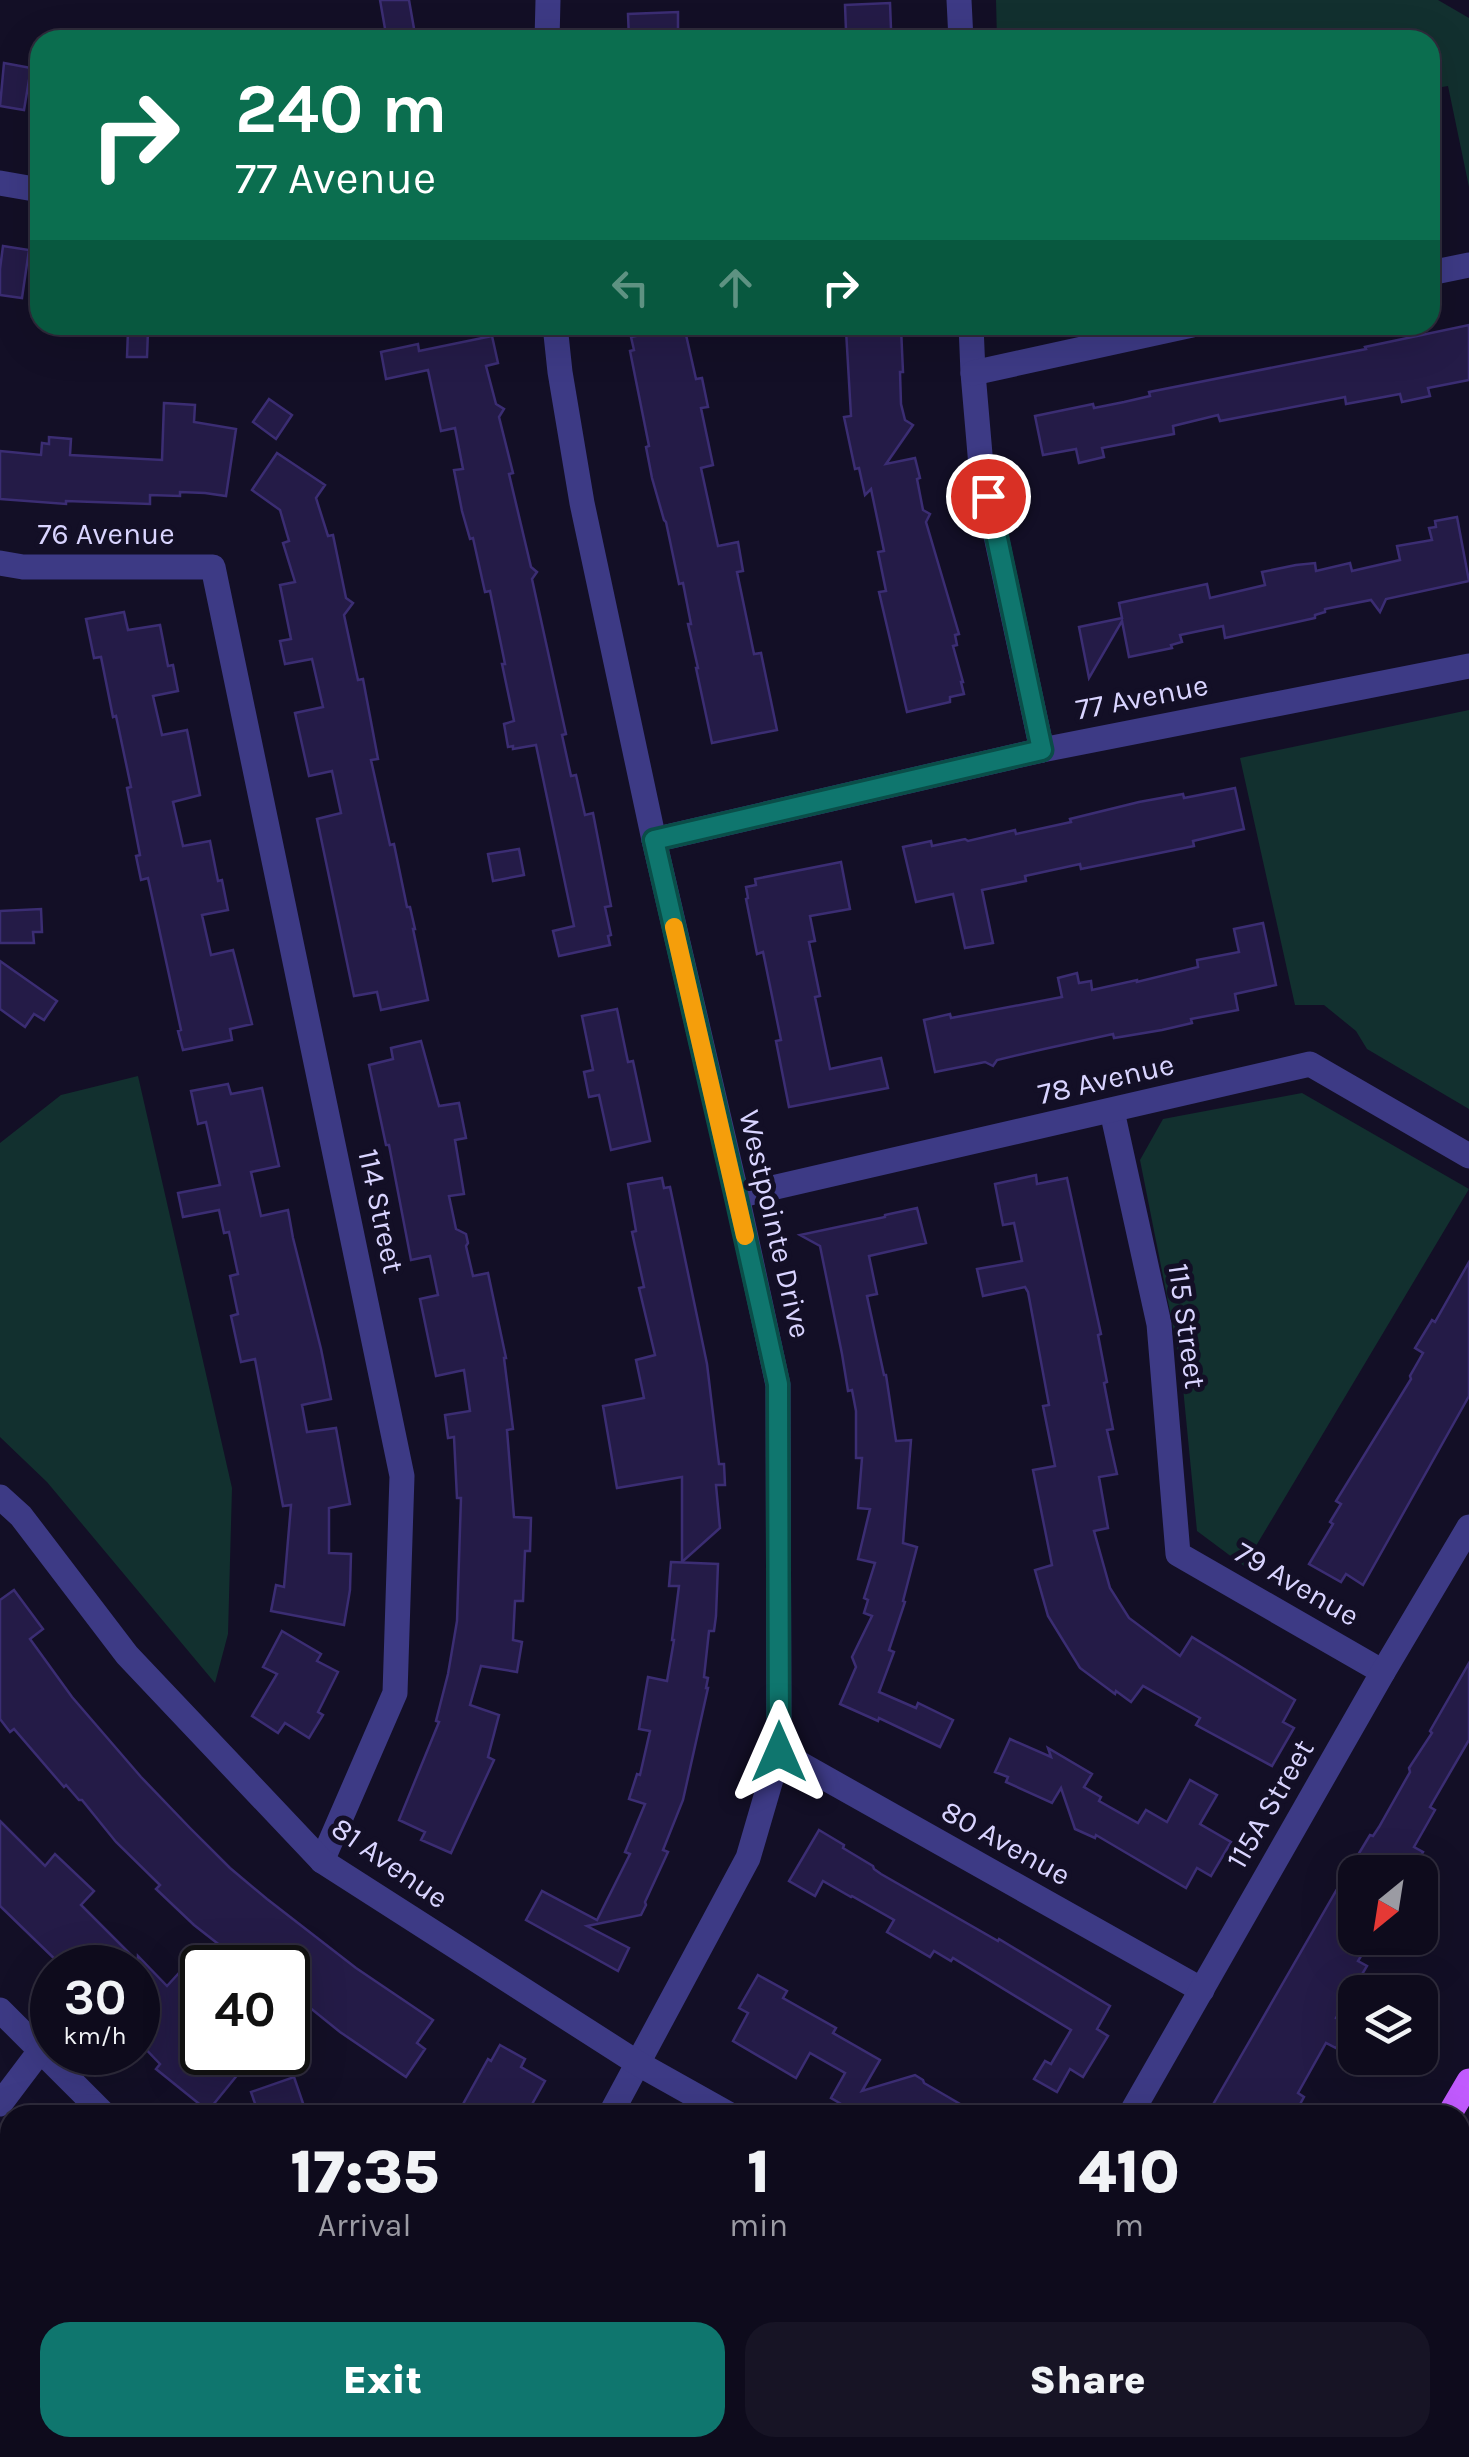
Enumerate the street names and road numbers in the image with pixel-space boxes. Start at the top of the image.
street label: 76 Avenue [37,516,175,552]
street label: 77 Avenue [1073,667,1211,727]
street label: 78 Avenue [1035,1046,1177,1112]
street label: Westpointe Drive [731,1106,819,1342]
street label: 114 Street [350,1146,412,1276]
street label: 115 Street [1160,1261,1214,1391]
street label: 79 Avenue [1229,1534,1365,1634]
street label: 115A Street [1219,1733,1321,1875]
street label: 80 Avenue [935,1793,1077,1893]
street label: 81 Avenue [325,1810,455,1916]

